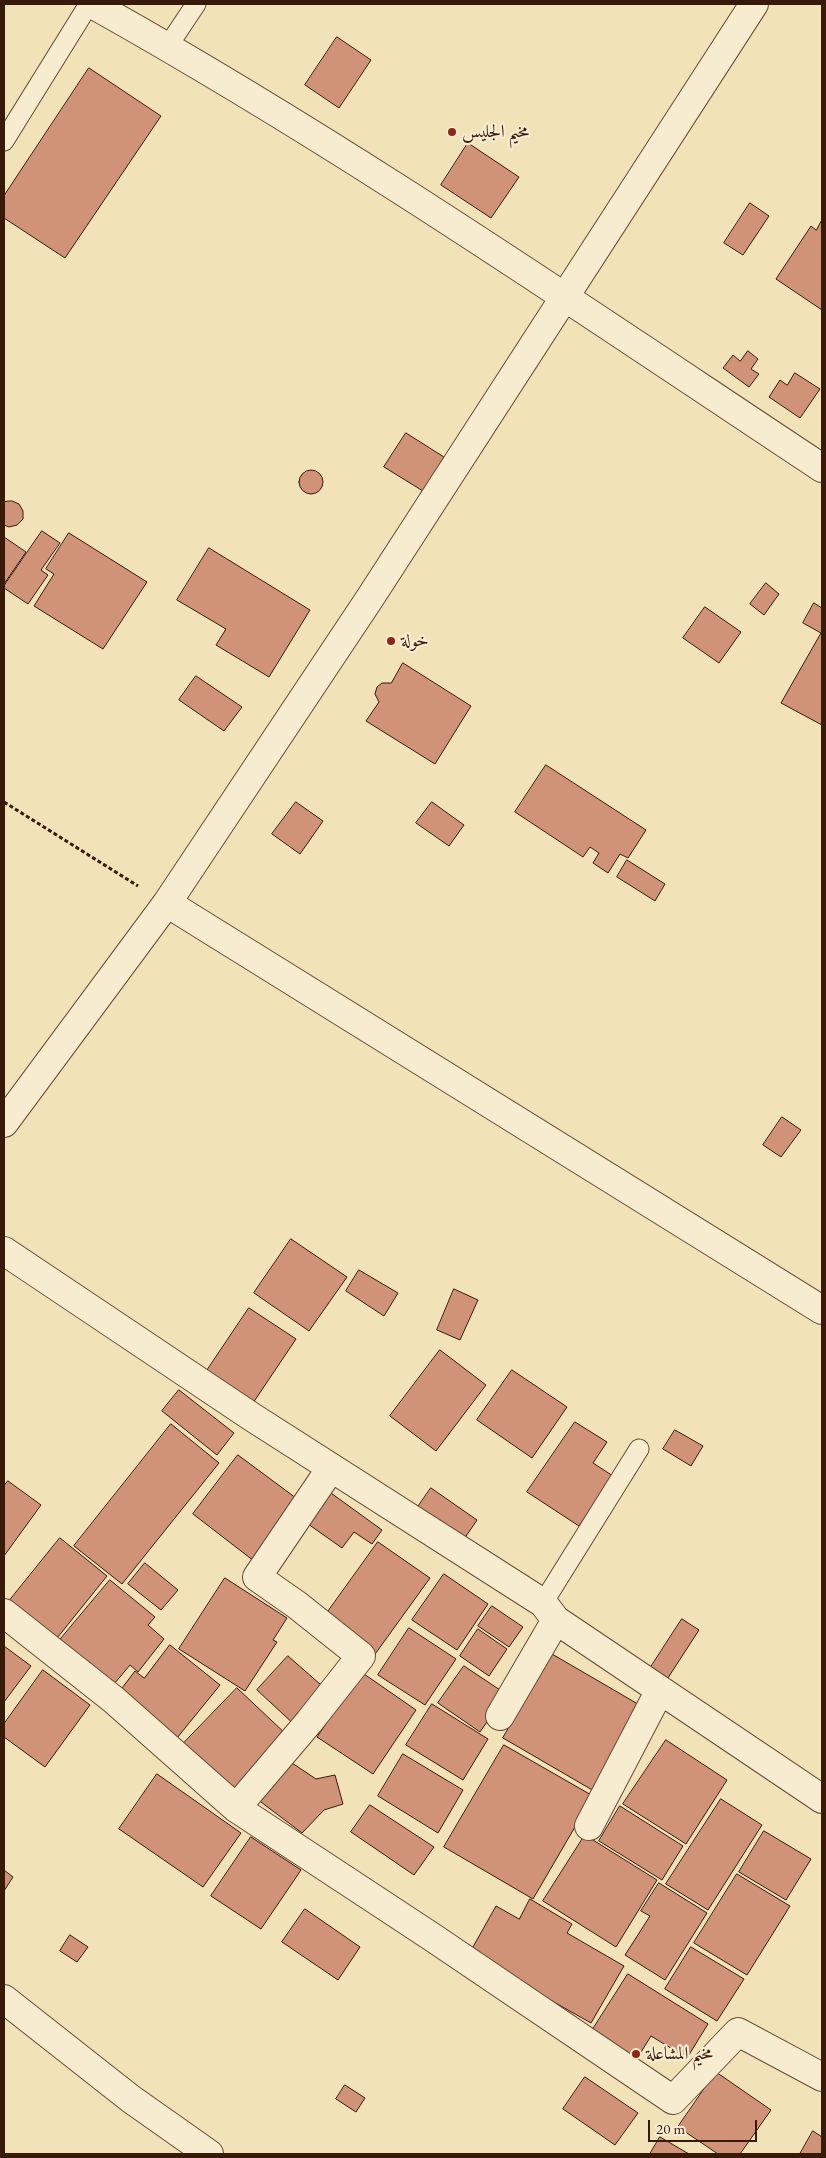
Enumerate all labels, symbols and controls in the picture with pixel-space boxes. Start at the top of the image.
place label: مخيم الجليس [462,121,529,143]
marker: مخيم الجليس [446,126,458,138]
place label: خولة [401,630,429,652]
marker: خولة [385,635,397,647]
place label: مخيم المشاعلة [646,2043,713,2065]
marker: مخيم المشاعلة [630,2048,642,2060]
scale bar [651,2110,760,2142]
text: 20 m [656,2119,685,2138]

